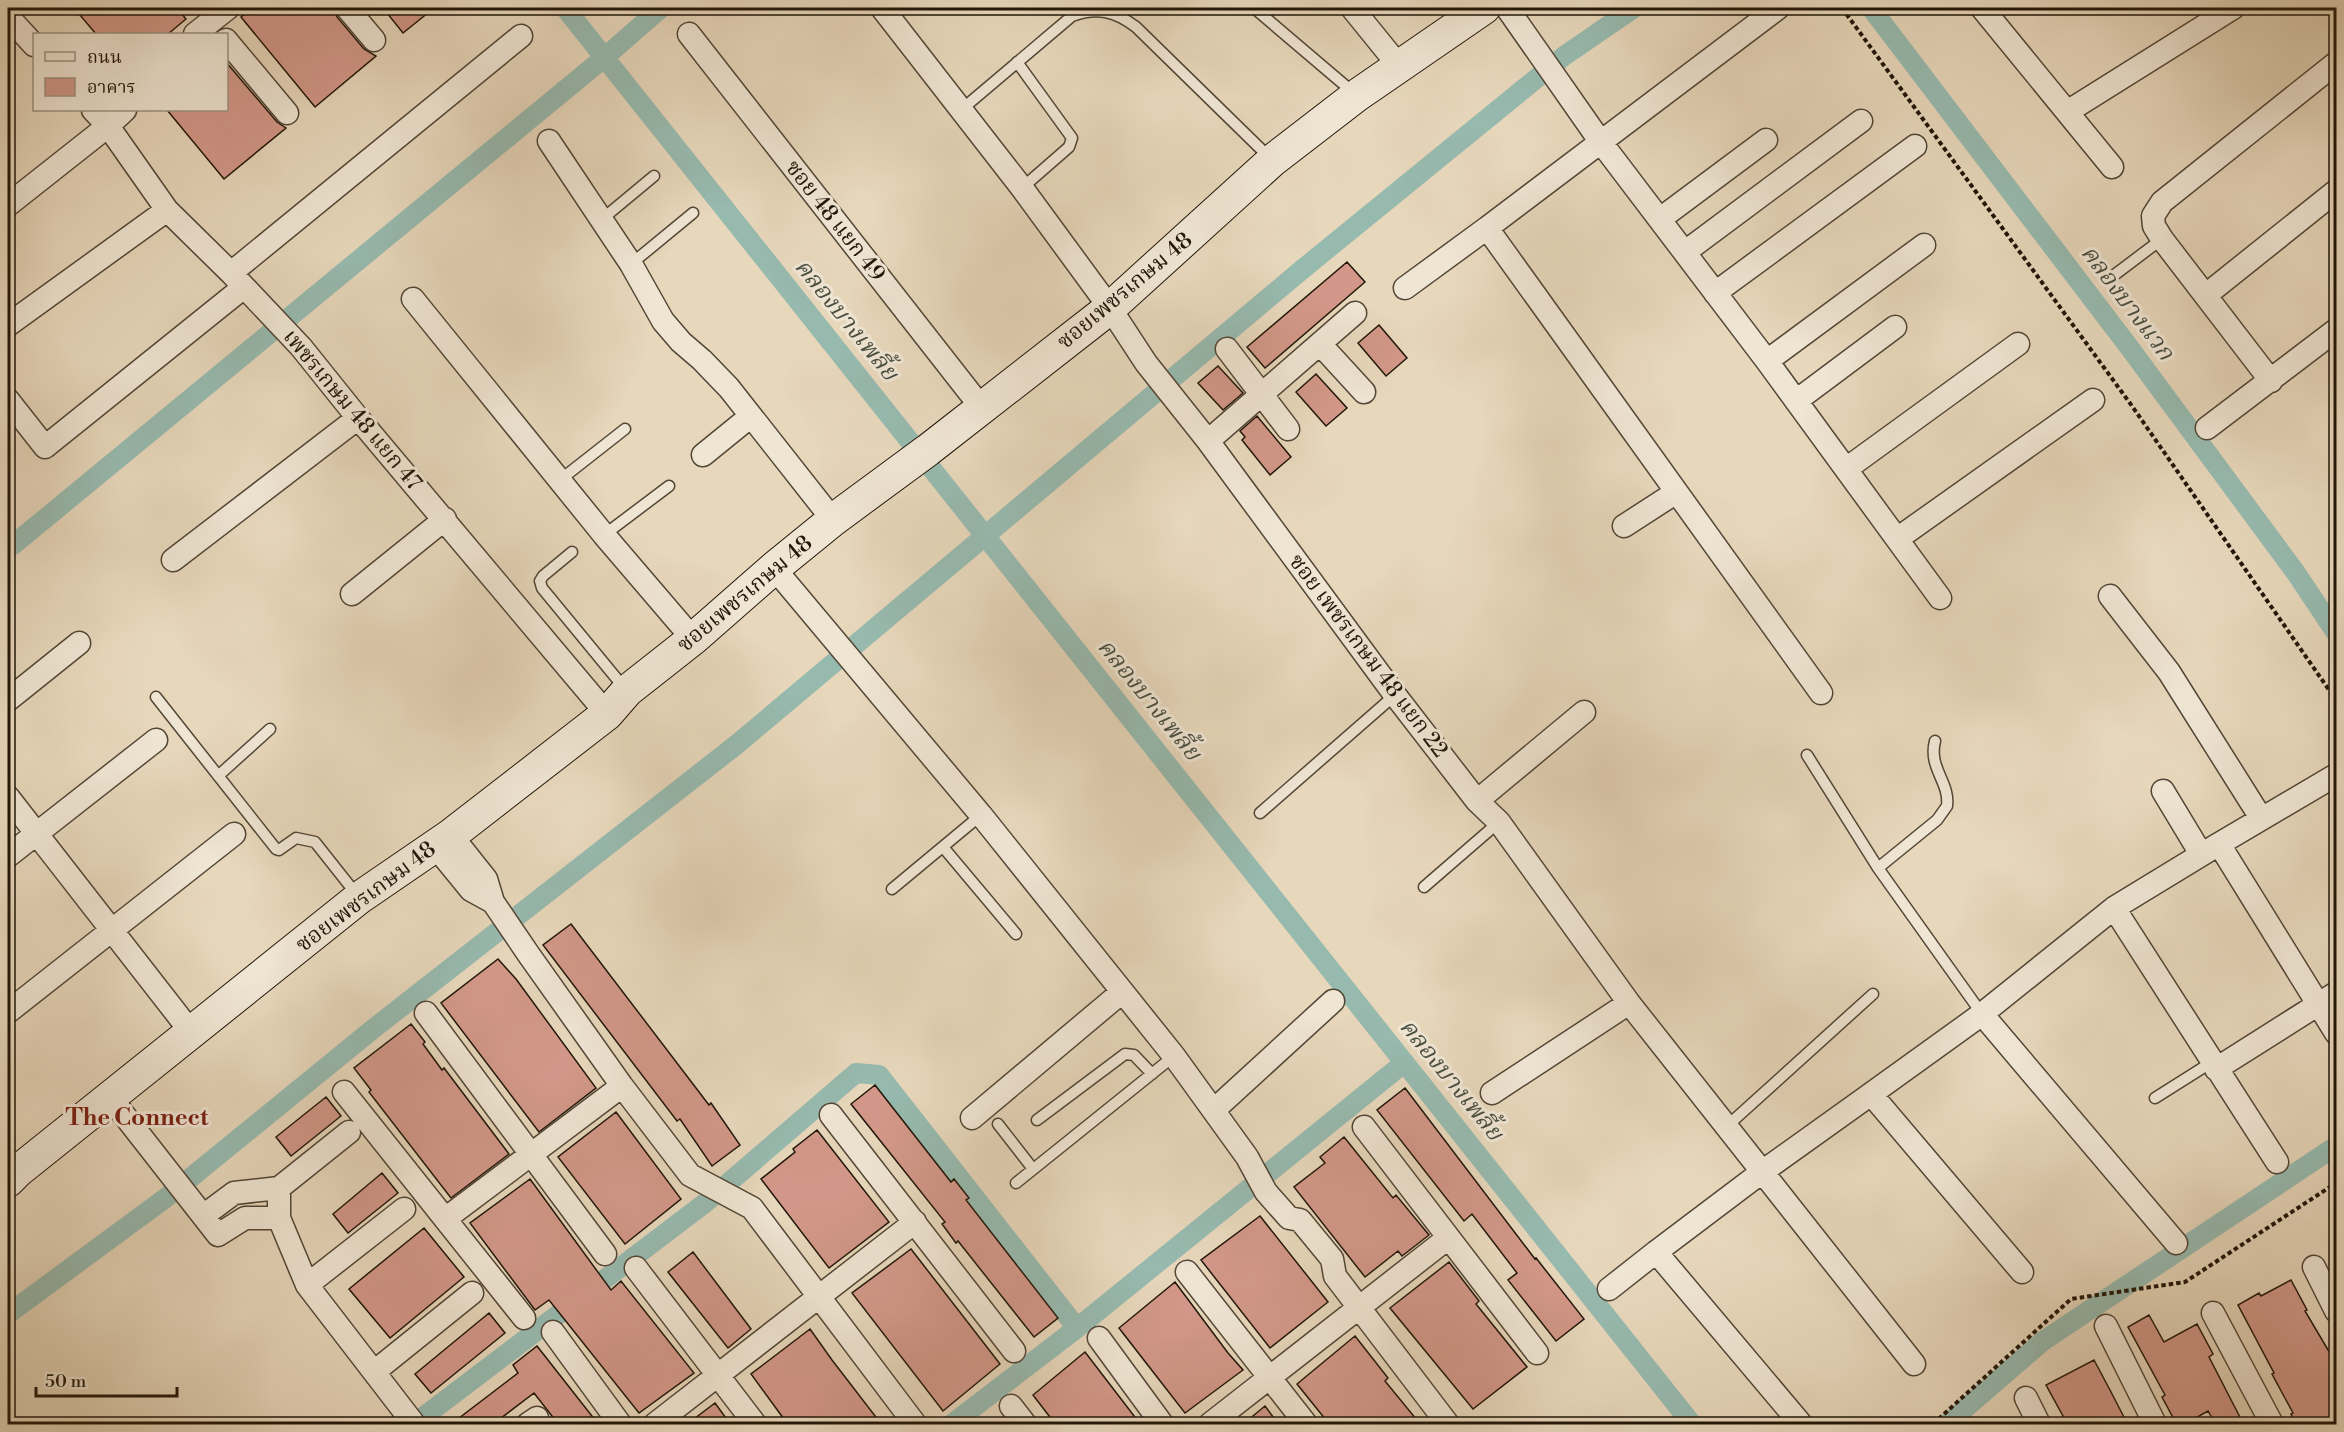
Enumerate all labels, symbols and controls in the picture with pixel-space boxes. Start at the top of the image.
legend [33,33,228,111]
text: ถนน [87,46,122,69]
text: อาคาร [87,76,136,99]
street label: ซอย 48 แยก 49 [779,155,891,287]
street label: ซอยเพชรเกษม 48 [1052,227,1198,355]
water label: คลองบางแวก [2074,239,2181,368]
water label: คลองบางเพลี้ย [788,250,909,388]
street label: เพชรเกษม 48 แยก 47 [277,324,427,496]
street label: ซอยเพชรเกษม 48 [672,530,818,658]
street label: ซอย เพชรเกษม 48 แยก 22 [1283,549,1453,763]
water label: คลองบางเพลี้ย [1091,630,1212,768]
street label: ซอยเพชรเกษม 48 [291,836,441,958]
water label: คลองบางเพลี้ย [1393,1010,1514,1148]
district label: The Connect [65,1103,209,1133]
scale bar [36,1360,177,1398]
text: 50 m [45,1370,87,1393]

